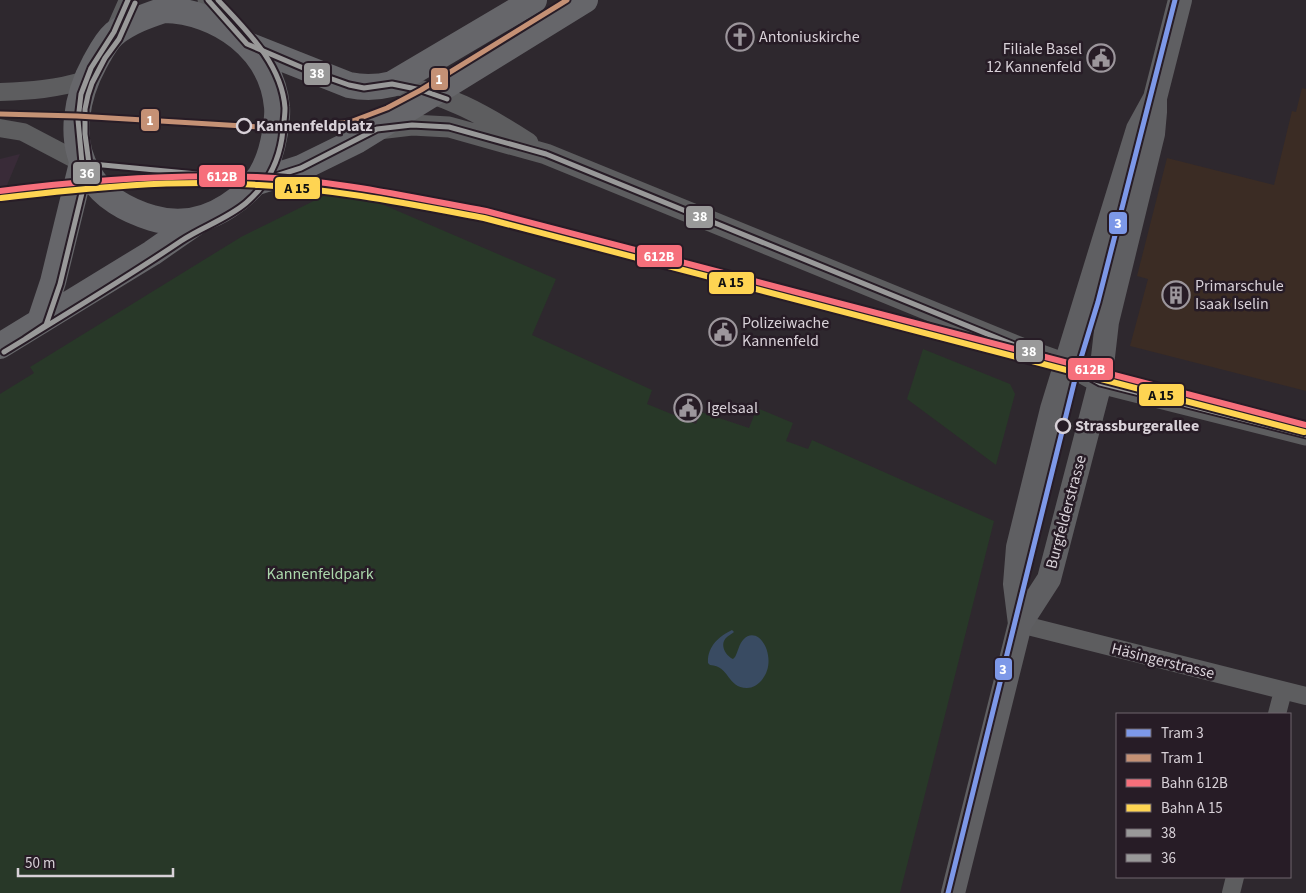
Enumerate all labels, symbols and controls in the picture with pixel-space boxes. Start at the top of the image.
church icon: Antoniuskirche [725,22,755,52]
place label: Antoniuskirche [759,26,860,48]
place label: Filiale Basel 12 Kannenfeld [986,38,1082,78]
public building icon: Filiale Basel 12 Kannenfeld [1086,43,1116,73]
line badge: 38 [303,62,331,86]
text: 38 [310,64,324,84]
line badge: 1 [430,67,449,91]
text: 1 [435,70,443,90]
line badge: 1 [140,108,160,132]
text: 1 [146,111,154,131]
place label: Kannenfeldplatz [256,115,373,137]
marker: Kannenfeldplatz [236,118,252,134]
line badge: 36 [72,161,101,185]
text: 36 [80,164,94,184]
line badge: 612B [198,164,246,188]
text: 612B [207,167,238,187]
line badge: A 15 [274,176,321,200]
text: A 15 [283,179,310,199]
line badge: 38 [685,205,714,229]
text: 38 [693,207,707,227]
line badge: 3 [1108,211,1128,235]
text: 3 [1114,214,1122,234]
line badge: 612B [636,244,683,268]
text: 612B [644,247,675,267]
line badge: A 15 [708,271,755,295]
text: A 15 [717,273,744,293]
place label: Primarschule Isaak Iselin [1195,275,1284,315]
building icon: Primarschule Isaak Iselin [1161,280,1191,310]
place label: Polizeiwache Kannenfeld [742,312,829,352]
public building icon: Polizeiwache Kannenfeld [708,317,738,347]
line badge: 38 [1015,339,1044,363]
text: 38 [1022,342,1036,362]
line badge: 612B [1067,357,1114,381]
text: 612B [1075,360,1106,380]
line badge: A 15 [1138,383,1185,407]
text: A 15 [1147,386,1174,406]
public building icon: Igelsaal [673,393,703,423]
place label: Igelsaal [707,397,758,419]
place label: Strassburgerallee [1075,415,1199,437]
marker: Strassburgerallee [1055,418,1071,434]
street label: Burgfelderstrasse [1040,453,1092,571]
park label: Kannenfeldpark [266,563,374,585]
street label: Häsingerstrasse [1109,638,1217,684]
line badge: 3 [994,657,1013,681]
text: 3 [999,660,1007,680]
legend [1116,713,1291,878]
text: Tram 3 [1161,723,1204,744]
text: Tram 1 [1161,748,1204,769]
text: Bahn 612B [1161,773,1228,794]
text: Bahn A 15 [1161,798,1223,819]
text: 38 [1161,823,1176,844]
scale bar [18,846,172,878]
text: 36 [1161,848,1176,869]
text: 50 m [25,853,55,874]

